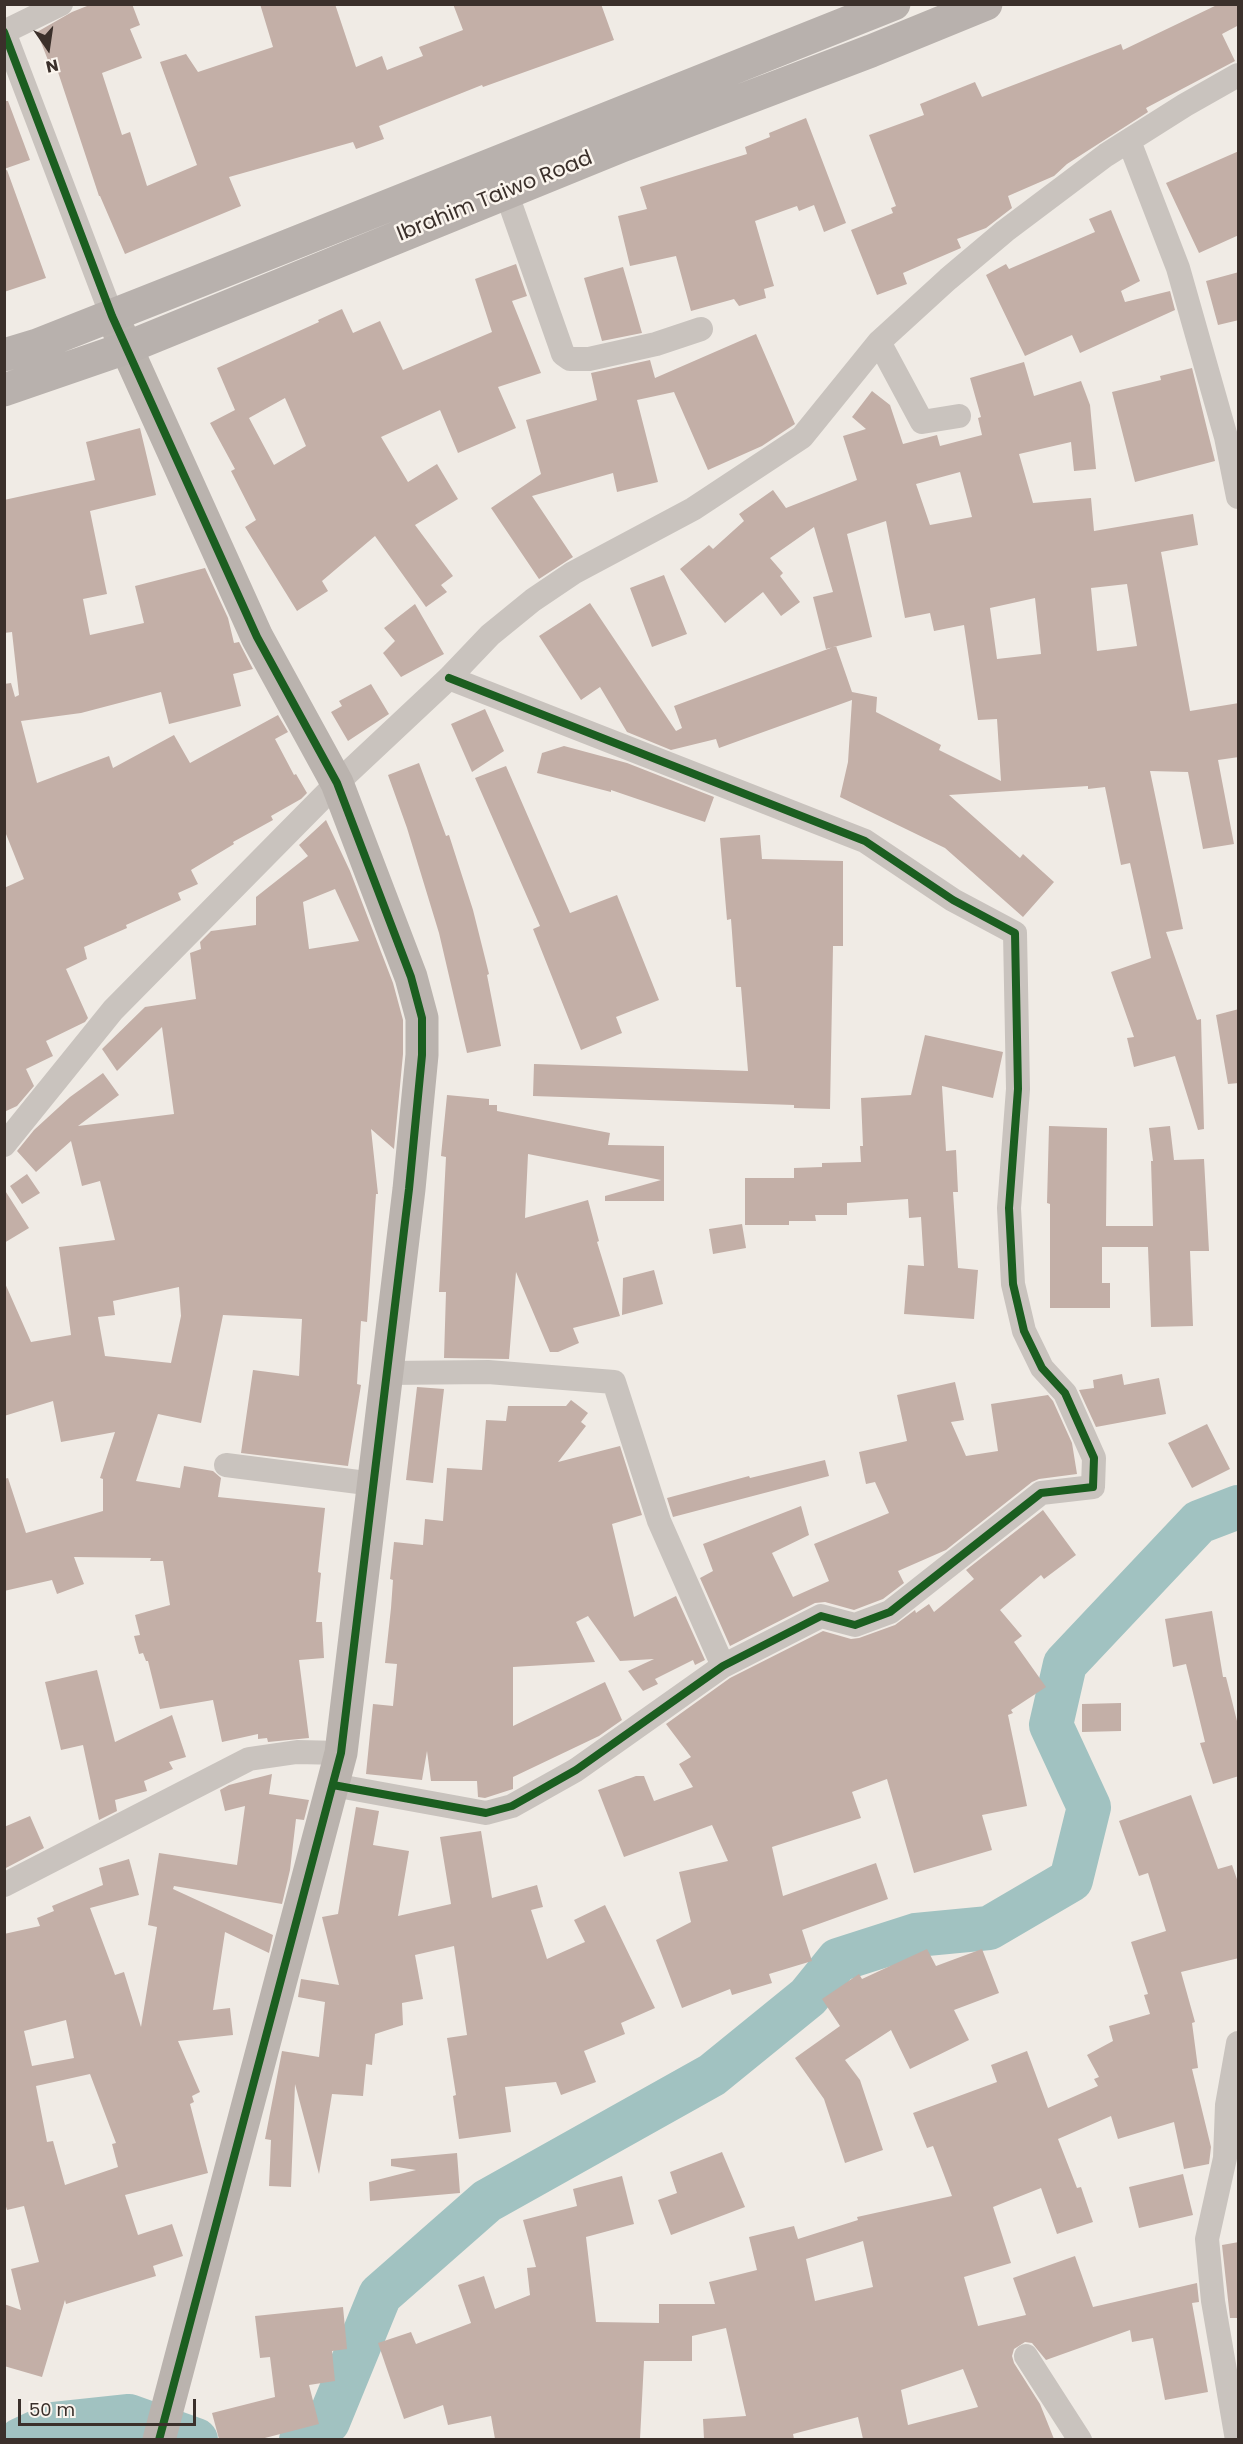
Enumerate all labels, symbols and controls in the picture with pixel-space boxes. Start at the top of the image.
north arrow [18,18,78,78]
text: N [44,53,61,79]
street label: Ibrahim Taiwo Road [393,146,597,248]
scale bar [21,2387,200,2425]
text: 50 m [29,2397,75,2422]

